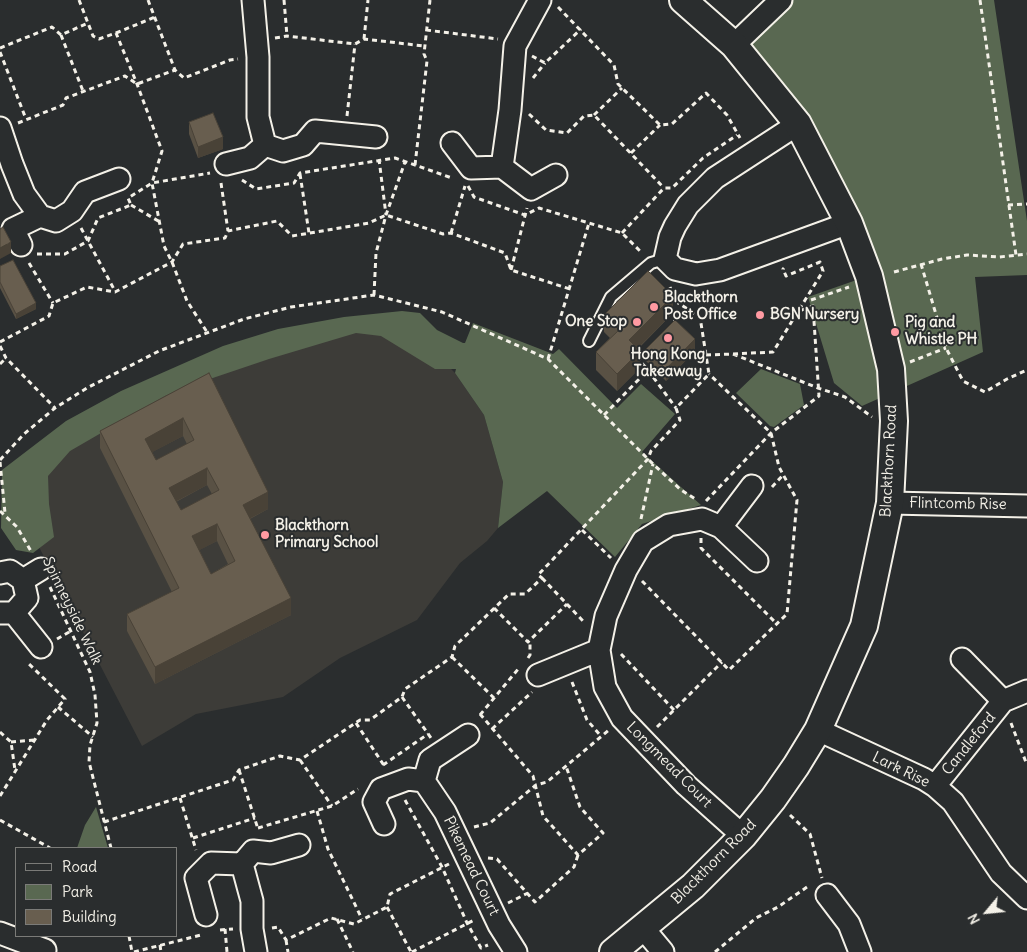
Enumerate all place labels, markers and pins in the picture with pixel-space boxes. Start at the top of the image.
place label: Blackthorn Post Office [664,289,738,324]
marker: Blackthorn Post Office [648,301,660,313]
place label: BGN Nursery [770,306,859,324]
marker: BGN Nursery [754,309,766,321]
place label: One Stop [565,313,627,331]
place label: Pig and Whistle PH [905,314,977,349]
marker: One Stop [631,316,643,328]
marker: Pig and Whistle PH [889,326,901,338]
marker: Hong Kong Takeaway [662,332,674,344]
place label: Hong Kong Takeaway [631,346,705,381]
place label: Blackthorn Primary School [275,517,378,552]
marker: Blackthorn Primary School [259,529,271,541]

